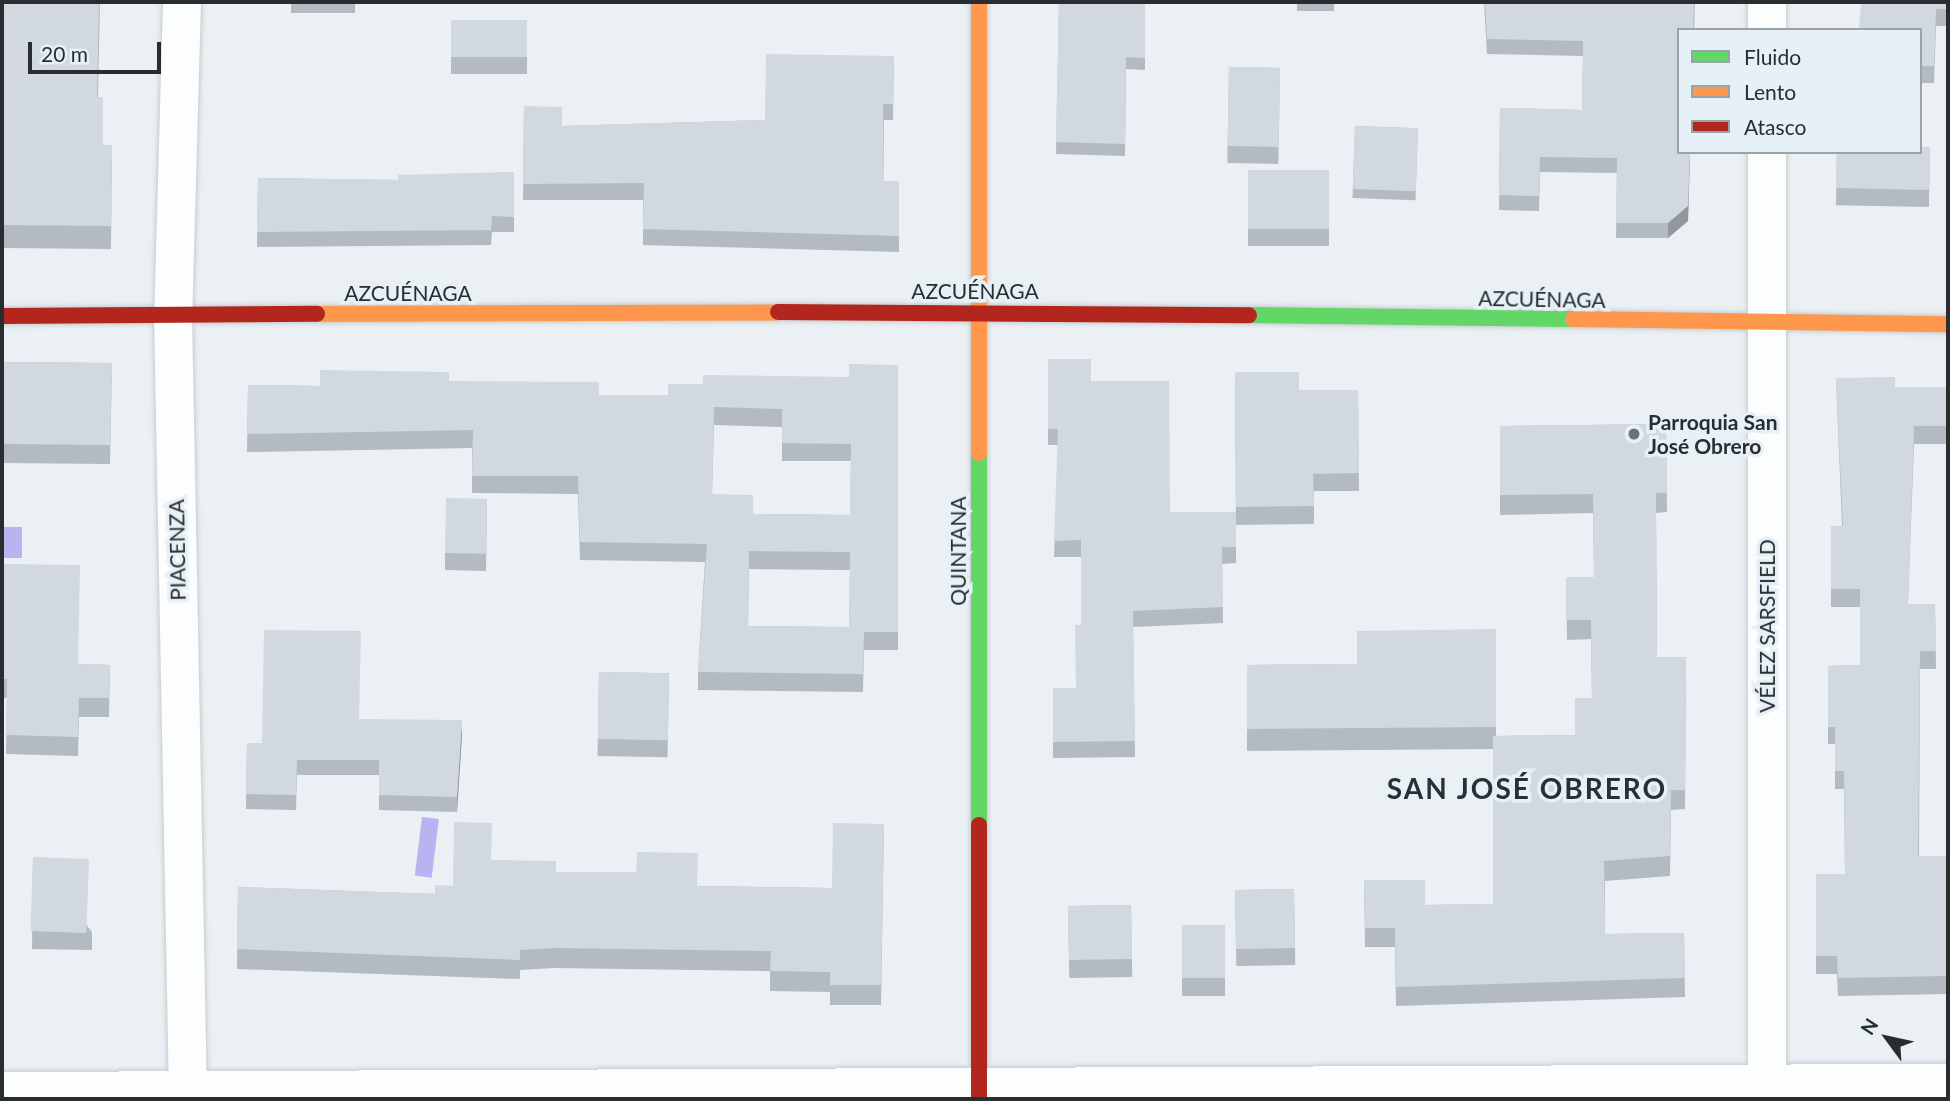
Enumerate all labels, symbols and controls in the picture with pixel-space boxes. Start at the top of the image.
scale bar [32,28,164,72]
legend [1677,28,1922,154]
text: 20 m [41,41,88,66]
text: Fluido [1744,44,1801,69]
text: Lento [1744,79,1796,104]
text: Atasco [1744,114,1806,139]
street label: AZCUÉNAGA [911,278,1039,304]
street label: AZCUÉNAGA [344,280,472,306]
street label: AZCUÉNAGA [1478,285,1606,313]
place label: Parroquia San José Obrero [1648,409,1777,459]
marker: Parroquia San José Obrero [1626,426,1642,442]
street label: QUINTANA [945,496,971,606]
street label: PIACENZA [164,499,190,601]
street label: VÉLEZ SARSFIELD [1754,539,1780,713]
district label: SAN JOSÉ OBRERO [1388,771,1666,805]
north arrow [1852,1003,1922,1073]
text: N [1855,1014,1883,1039]

